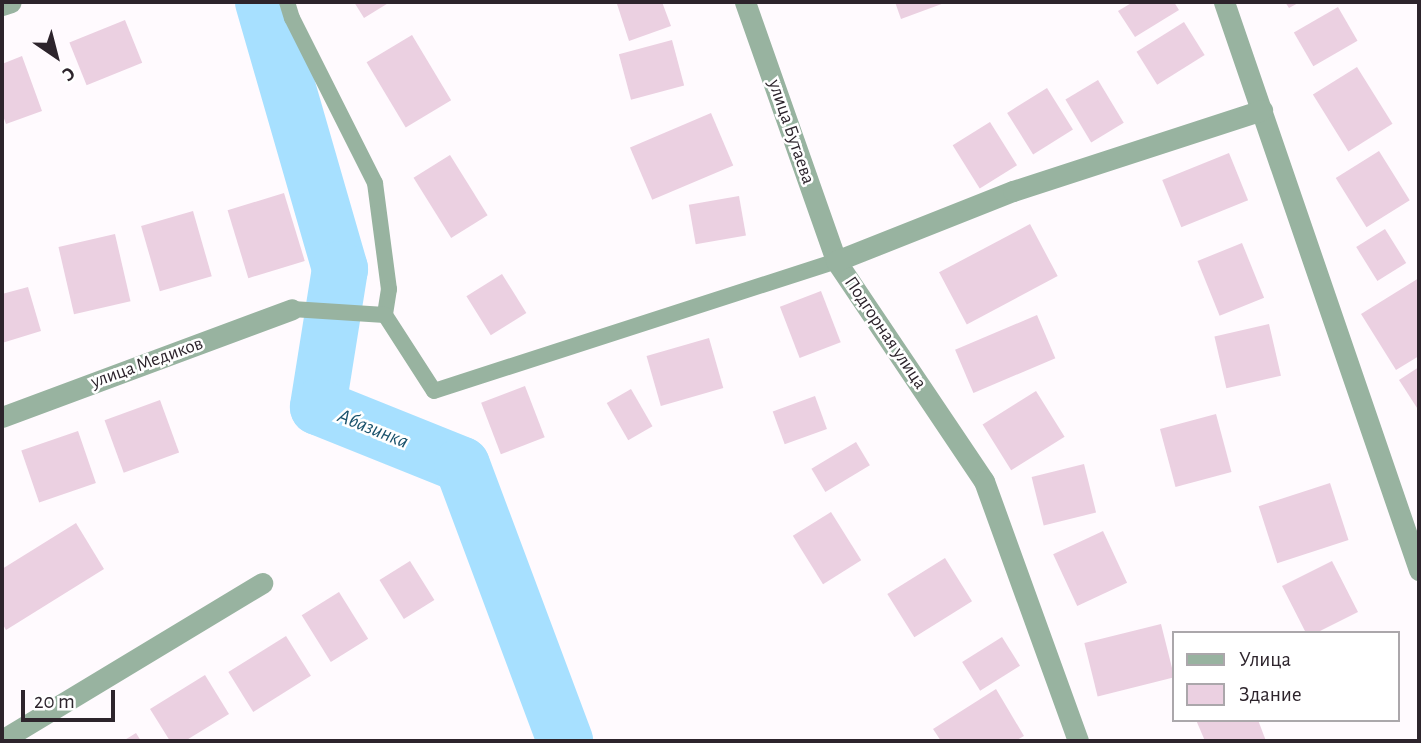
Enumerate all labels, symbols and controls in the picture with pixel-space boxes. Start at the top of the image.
north arrow [21,21,91,91]
text: С [59,63,78,84]
street label: улица Бутаева [762,77,820,187]
street label: Подгорная улица [839,272,931,394]
street label: улица Медиков [88,332,206,394]
water label: Абазинка [334,403,412,455]
legend [1172,631,1400,722]
text: Улица [1239,649,1291,670]
scale bar [24,676,119,720]
text: Здание [1239,684,1302,705]
text: 20 m [34,691,75,712]

